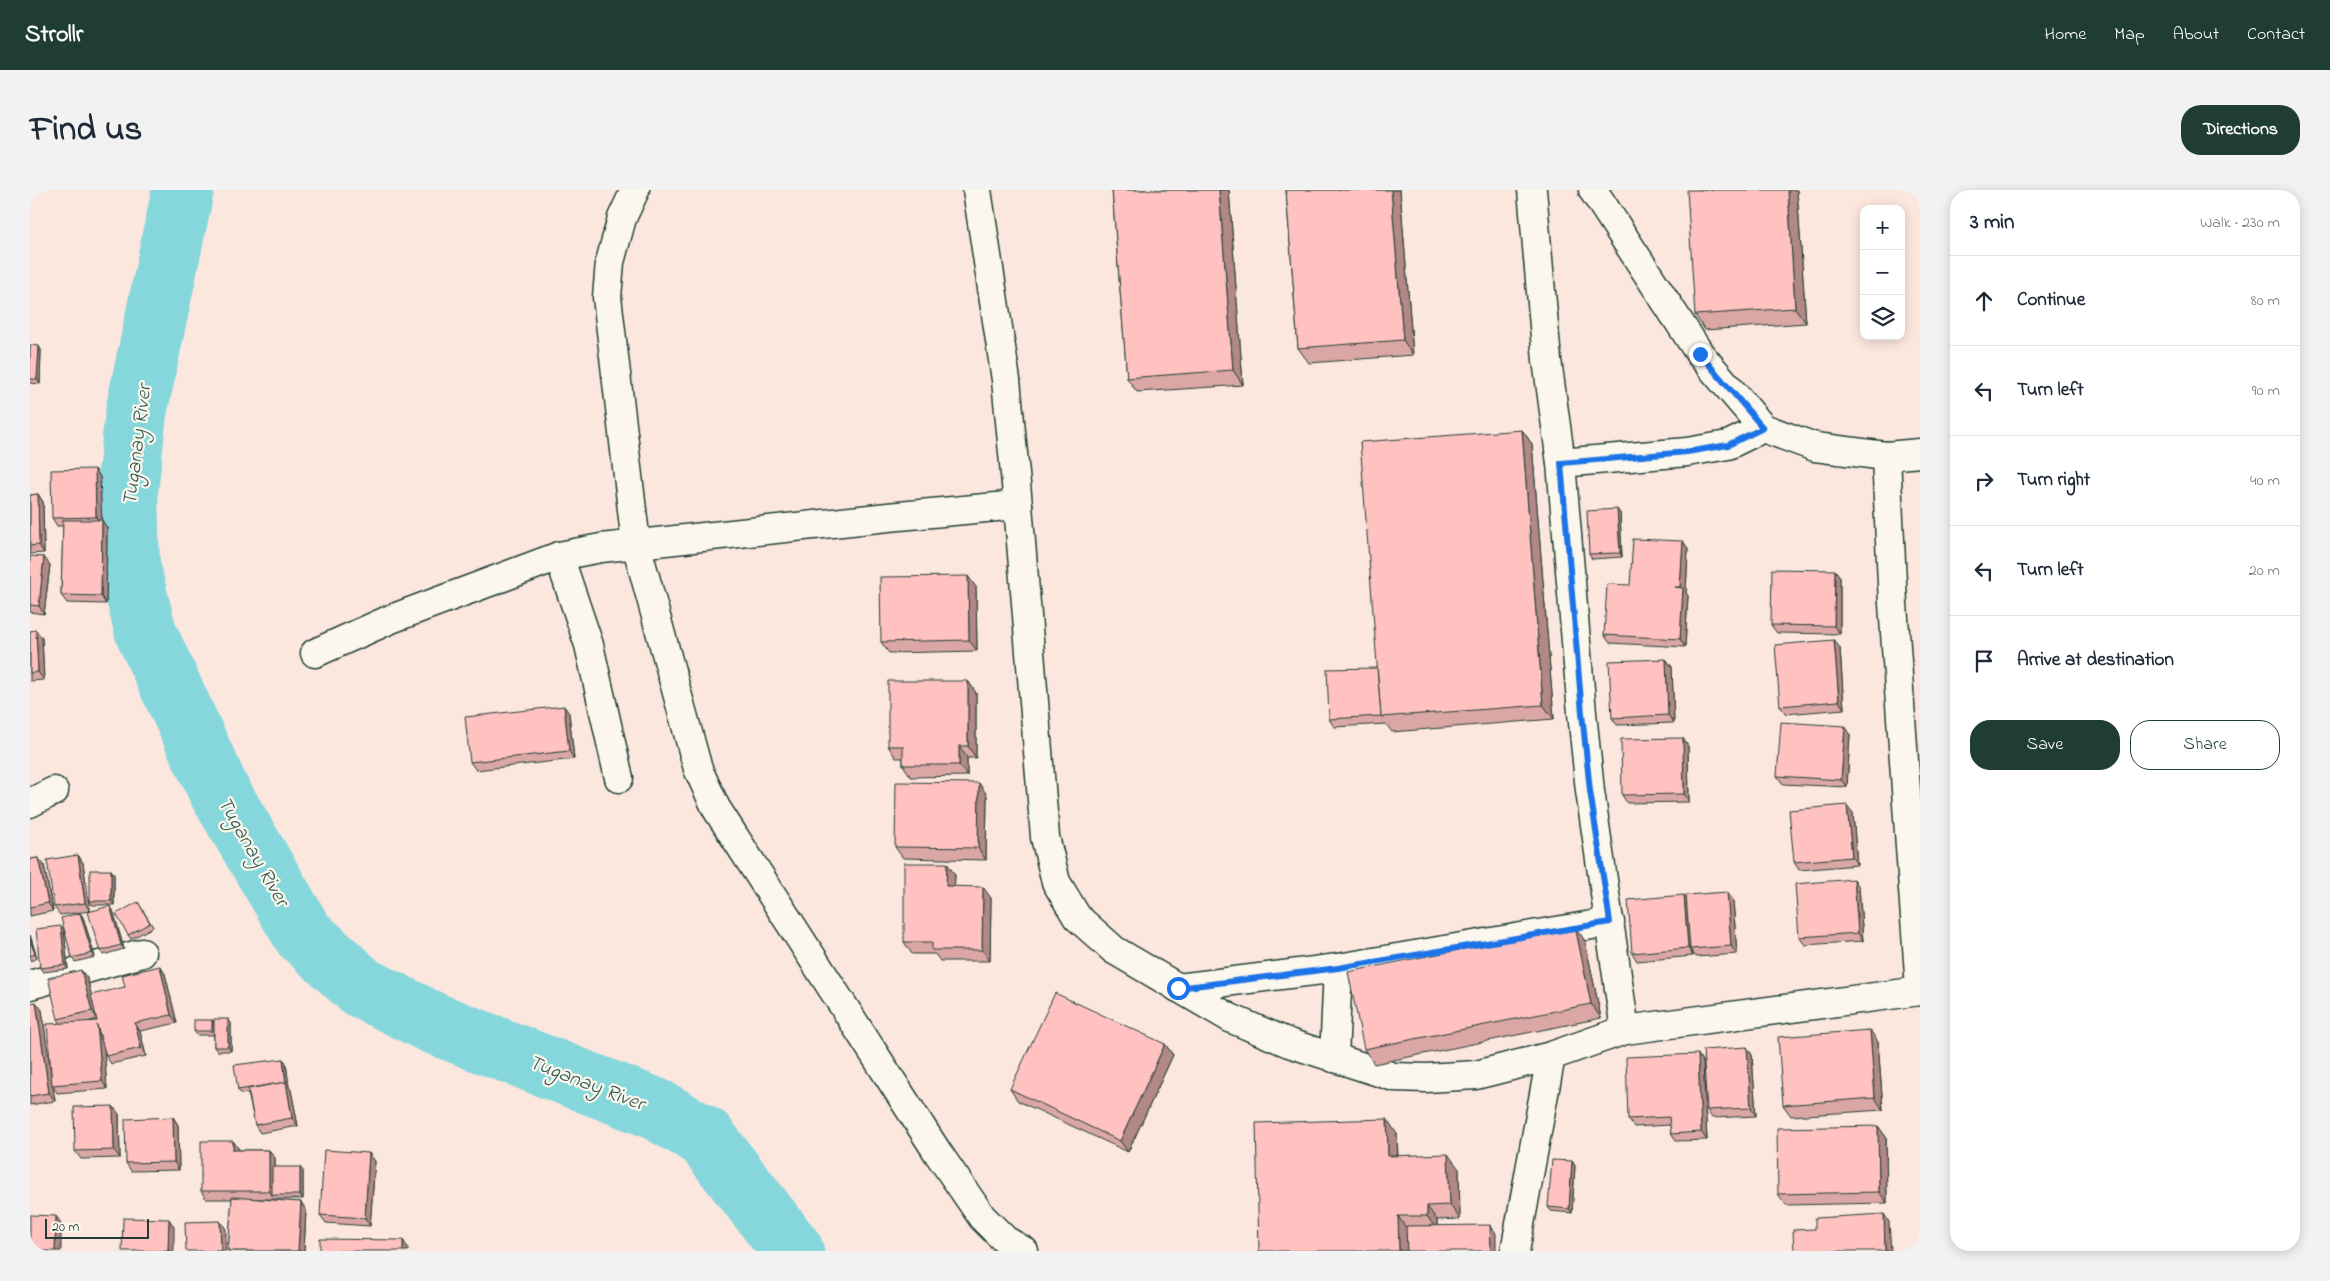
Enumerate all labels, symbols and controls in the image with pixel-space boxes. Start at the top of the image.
text: Strollr [25,18,83,53]
text: Home [2045,22,2086,48]
text: Map [2114,22,2145,48]
text: About [2173,22,2219,48]
text: Contact [2247,22,2305,48]
text: Find us [30,105,142,156]
button: Directions [2181,105,2300,155]
map controls [1860,205,1905,340]
button: + [1860,205,1905,250]
text: 3 min [1970,208,2014,238]
text: Walk · 230 m [2200,211,2280,235]
button: − [1860,250,1905,295]
icon: ahead [1970,287,1998,315]
text: Continue [2017,287,2085,314]
text: 80 m [2251,289,2280,313]
button: layers [1860,295,1905,340]
route end [1689,343,1712,366]
icon: left [1970,377,1998,405]
text: Turn left [2017,377,2084,404]
text: 90 m [2252,379,2280,403]
water label: Tuganay River [116,380,162,508]
icon: right [1970,467,1998,495]
text: Turn right [2017,467,2090,494]
text: 40 m [2250,469,2280,493]
icon: left [1970,557,1998,585]
text: Turn left [2017,557,2084,584]
text: 20 m [2249,559,2280,583]
icon: arrive [1970,647,1998,675]
text: Arrive at destination [2017,647,2174,674]
button: Save [1970,720,2120,770]
button: Share [2130,720,2280,770]
water label: Tuganay River [208,792,297,915]
route start [1167,977,1190,1000]
water label: Tuganay River [524,1048,651,1122]
scale bar [45,1216,149,1239]
text: 20 m [52,1217,79,1238]

